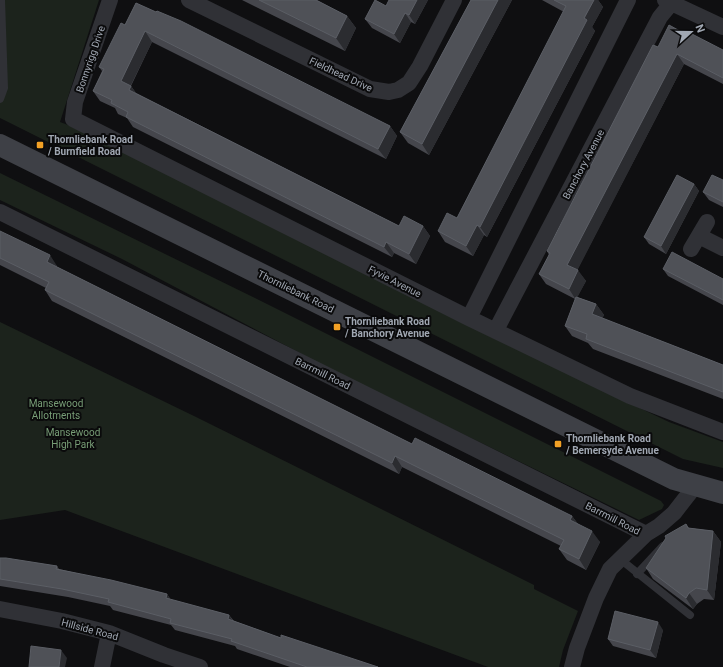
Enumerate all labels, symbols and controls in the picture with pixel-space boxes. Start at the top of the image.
north arrow [671,12,711,52]
text: N [692,23,707,35]
street label: Bonnyrigg Drive [74,24,107,94]
street label: Fieldhead Drive [308,55,374,94]
street label: Banchory Avenue [561,128,606,201]
place label: Thornliebank Road / Burnfield Road [47,134,133,157]
marker: Thornliebank Road / Burnfield Road [35,140,45,150]
street label: Fyvie Avenue [366,263,423,299]
street label: Thornliebank Road [256,268,336,315]
place label: Thornliebank Road / Banchory Avenue [344,316,430,339]
marker: Thornliebank Road / Banchory Avenue [332,322,342,332]
street label: Barrmill Road [293,355,352,392]
park label: Mansewood Allotments [29,398,83,421]
park label: Mansewood High Park [46,427,100,450]
place label: Thornliebank Road / Bemersyde Avenue [565,433,659,456]
marker: Thornliebank Road / Bemersyde Avenue [553,439,563,449]
street label: Barrmill Road [584,500,642,537]
street label: Hillside Road [60,617,119,642]

